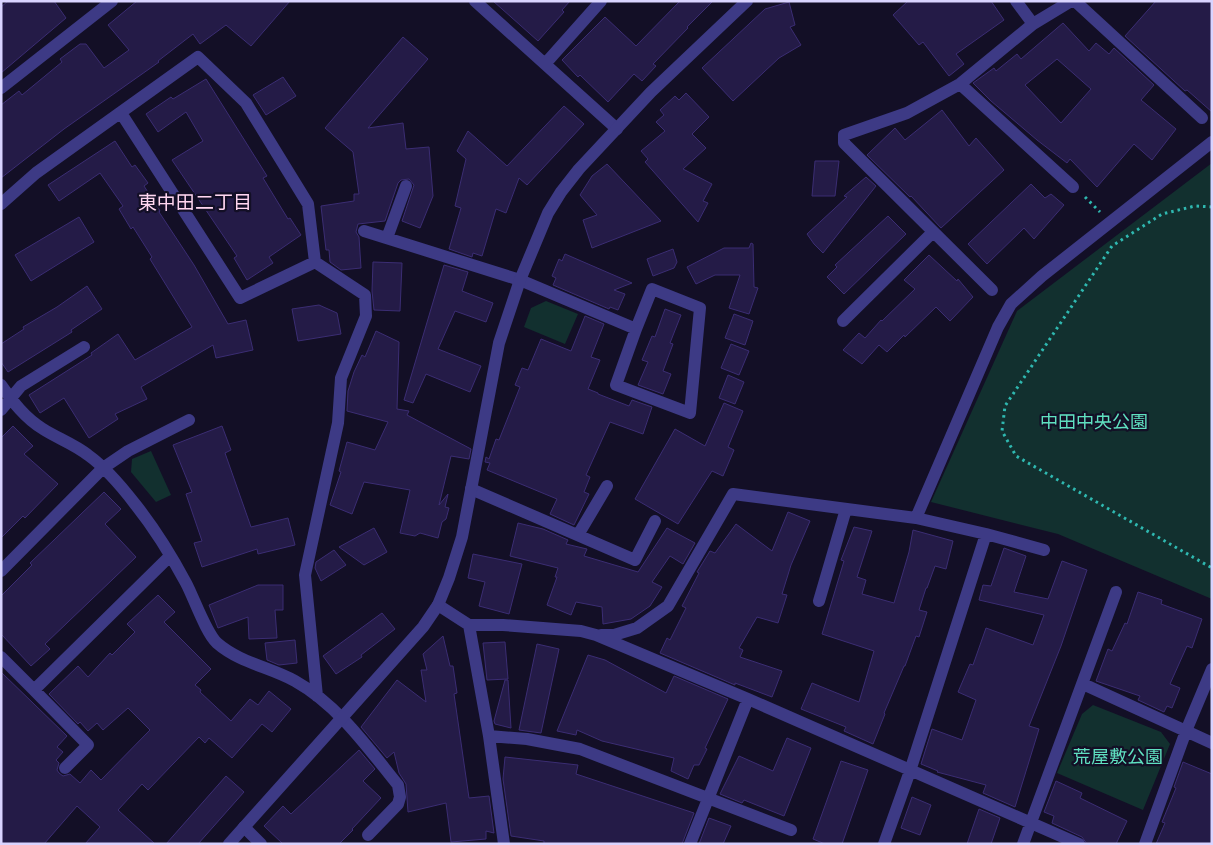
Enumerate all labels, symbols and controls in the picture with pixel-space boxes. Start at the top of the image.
district label: 東中田二丁目 [138,191,252,214]
park label: 中田中央公園 [1040,411,1148,432]
park label: 荒屋敷公園 [1073,746,1163,767]

